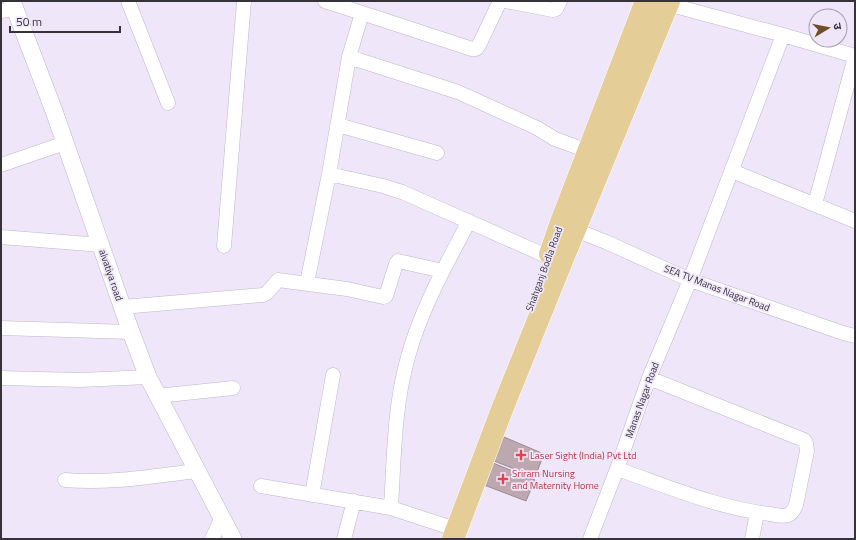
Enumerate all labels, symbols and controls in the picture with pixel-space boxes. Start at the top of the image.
scale bar [10,8,120,34]
north arrow [808,8,848,48]
text: 50 m [16,12,42,31]
text: उ [829,22,846,31]
street label: Shahganj Bodla Road [522,225,566,313]
street label: alvatiya road [95,247,127,303]
street label: SEA TV Manas Nagar Road [662,261,772,315]
street label: Manas Nagar Road [621,360,663,440]
place label: Laser Sight (India) Pvt Ltd [530,448,637,463]
marker: Laser Sight (India) Pvt Ltd [515,449,527,461]
place label: Sriram Nursing and Maternity Home [512,466,599,493]
marker: Sriram Nursing and Maternity Home [497,473,509,485]

